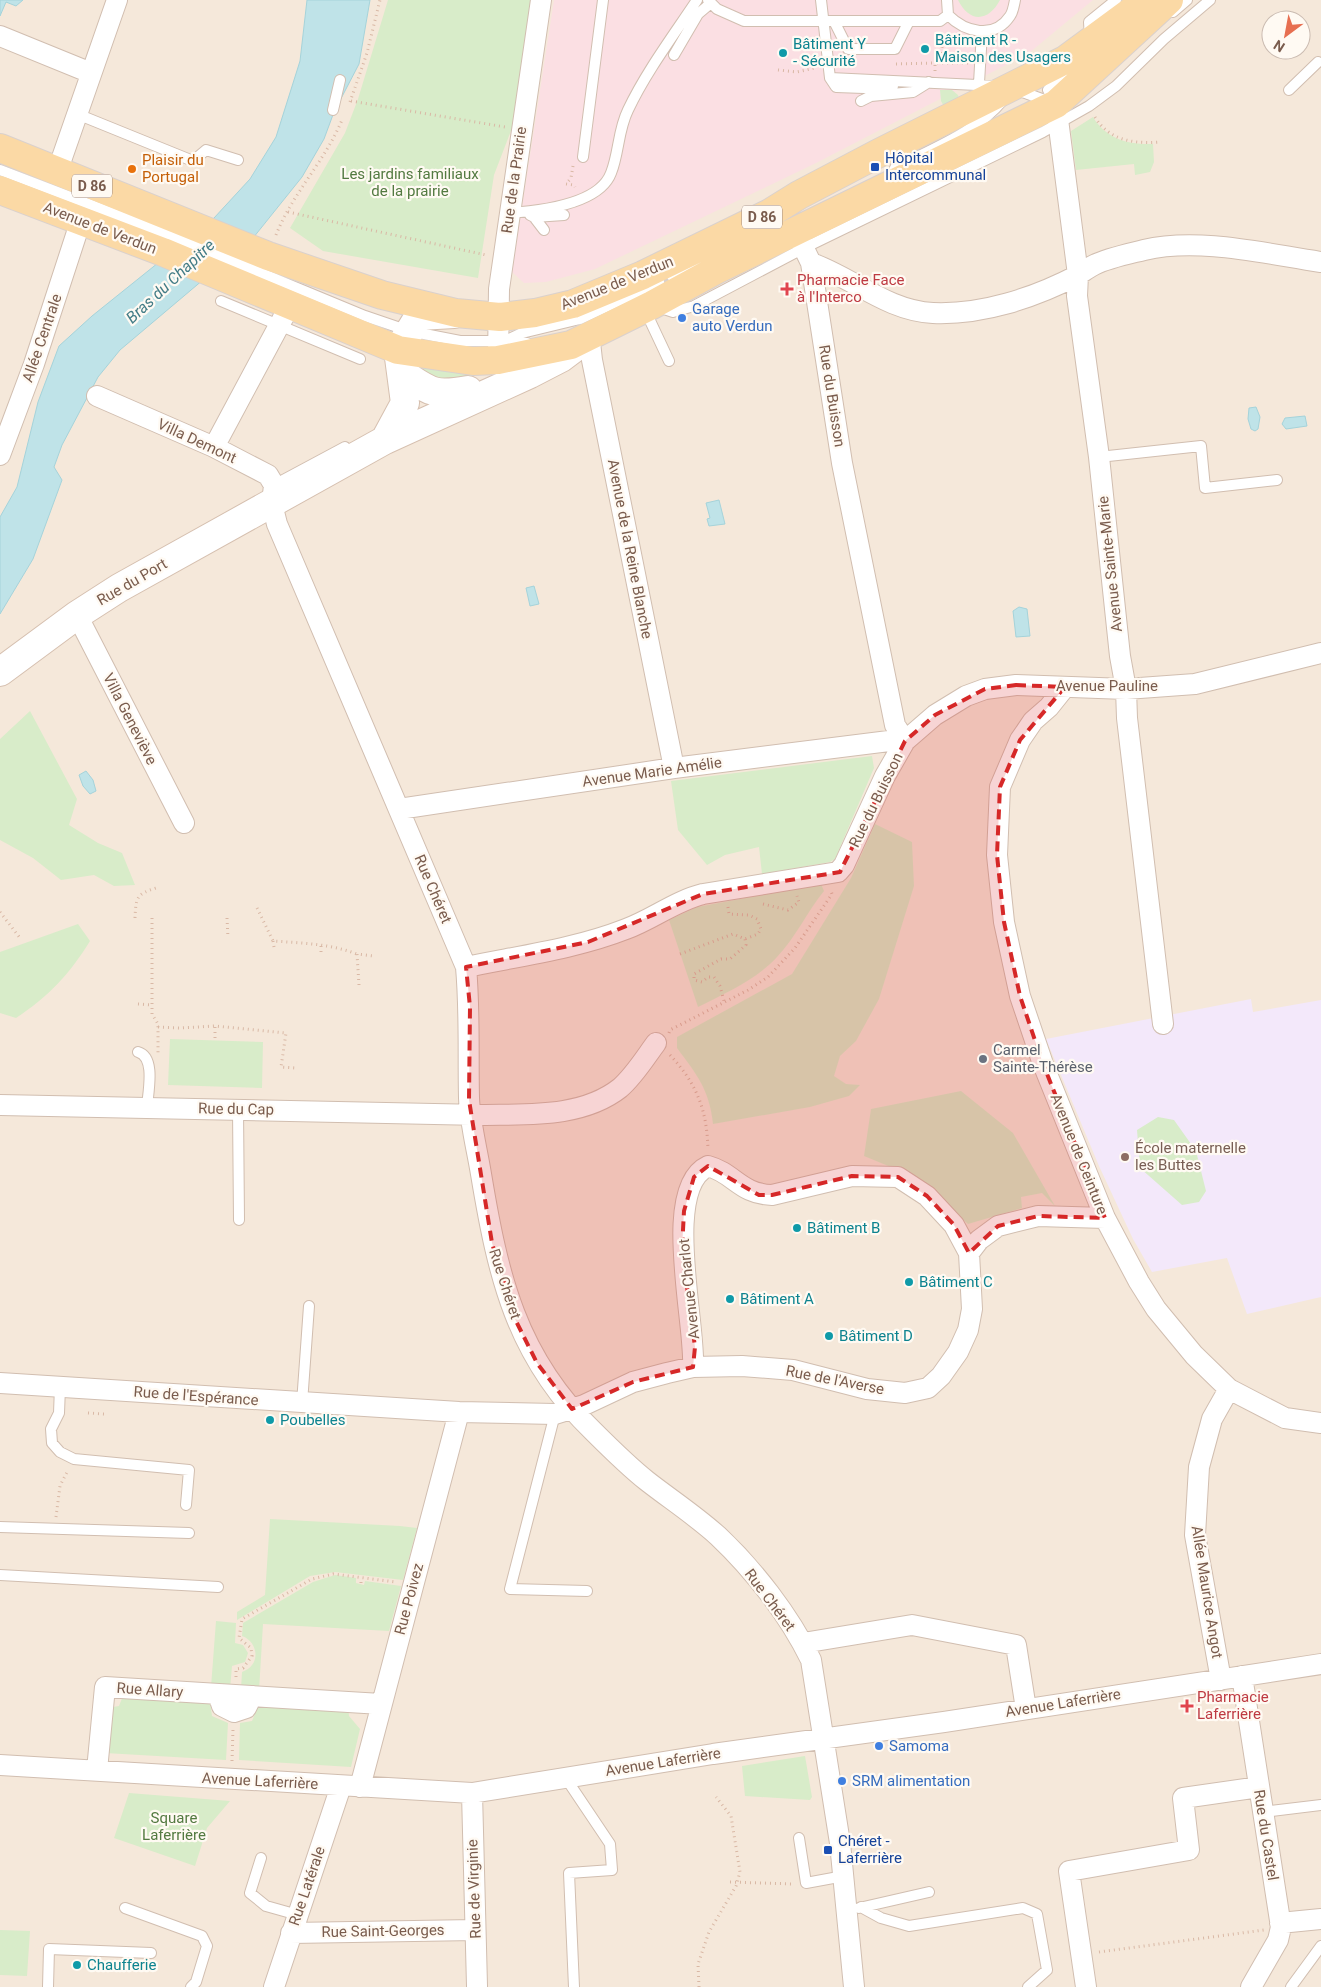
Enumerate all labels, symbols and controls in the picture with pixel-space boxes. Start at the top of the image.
north arrow [1261,10,1311,60]
place label: Bâtiment R - Maison des Usagers [935,31,1071,66]
place label: Bâtiment Y - Sécurité [793,35,866,70]
text: N [1271,37,1288,55]
marker: Bâtiment R - Maison des Usagers [919,43,931,55]
marker: Bâtiment Y - Sécurité [777,47,789,59]
street label: Rue de la Prairie [498,125,530,235]
place label: Hôpital Intercommunal [885,149,986,184]
place label: Plaisir du Portugal [142,151,204,186]
marker: Hôpital Intercommunal [869,161,881,173]
marker: Plaisir du Portugal [126,163,138,175]
park label: Les jardins familiaux de la prairie [341,165,479,200]
road number: D 86 [72,175,112,198]
street label: Avenue de Verdun [41,198,159,258]
road number: D 86 [742,206,782,228]
water label: Bras du Chapitre [122,235,219,327]
street label: Avenue de Verdun [558,252,676,314]
place label: Pharmacie Face à l'Interco [797,271,905,306]
marker: Pharmacie Face à l'Interco [781,283,793,295]
street label: Allée Centrale [18,291,66,385]
place label: Garage auto Verdun [692,300,773,335]
marker: Garage auto Verdun [676,312,688,324]
street label: Rue du Buisson [815,344,849,448]
street label: Villa Demont [155,415,239,467]
street label: Avenue de la Reine Blanche [604,458,656,640]
street label: Avenue Sainte-Marie [1094,495,1126,633]
street label: Rue du Port [94,555,170,609]
street label: Villa Geneviève [99,670,161,768]
street label: Avenue Pauline [1056,677,1158,695]
street label: Rue du Buisson [845,750,907,850]
street label: Avenue Marie Amélie [581,753,723,791]
street label: Rue Chéret [410,852,456,926]
place label: Carmel Sainte-Thérèse [993,1041,1093,1076]
marker: Carmel Sainte-Thérèse [977,1053,989,1065]
street label: Avenue de Ceinture [1047,1091,1111,1217]
street label: Rue du Cap [198,1099,274,1119]
place label: École maternelle les Buttes [1135,1139,1246,1174]
marker: École maternelle les Buttes [1119,1151,1131,1163]
place label: Bâtiment B [807,1219,880,1237]
marker: Bâtiment B [791,1222,803,1234]
street label: Avenue Charlot [675,1238,703,1340]
street label: Rue Chéret [485,1247,525,1322]
place label: Bâtiment C [919,1273,993,1291]
marker: Bâtiment C [903,1276,915,1288]
place label: Bâtiment A [740,1290,814,1308]
marker: Bâtiment A [724,1293,736,1305]
place label: Bâtiment D [839,1327,913,1345]
marker: Bâtiment D [823,1330,835,1342]
street label: Rue de l'Averse [784,1362,886,1398]
street label: Rue de l'Espérance [133,1383,259,1409]
place label: Poubelles [280,1411,346,1429]
marker: Poubelles [264,1414,276,1426]
street label: Allée Maurice Angot [1188,1524,1226,1660]
street label: Rue Poivez [391,1561,427,1637]
street label: Rue Chéret [741,1565,799,1635]
street label: Rue Allary [116,1679,184,1701]
street label: Avenue Laferrière [1004,1685,1122,1721]
place label: Pharmacie Laferrière [1197,1688,1269,1723]
marker: Pharmacie Laferrière [1181,1700,1193,1712]
place label: Samoma [889,1737,949,1755]
marker: Samoma [873,1740,885,1752]
street label: Avenue Laferrière [604,1744,722,1780]
street label: Avenue Laferrière [201,1769,319,1793]
place label: SRM alimentation [852,1772,970,1790]
marker: SRM alimentation [836,1775,848,1787]
street label: Rue du Castel [1250,1788,1282,1882]
park label: Square Laferrière [142,1809,206,1844]
place label: Chéret - Laferrière [838,1832,902,1867]
street label: Rue de Virginie [463,1839,485,1939]
street label: Rue Latérale [285,1844,329,1928]
marker: Chéret - Laferrière [822,1844,834,1856]
street label: Rue Saint-Georges [321,1921,445,1941]
place label: Chaufferie [87,1956,156,1974]
marker: Chaufferie [71,1959,83,1971]

